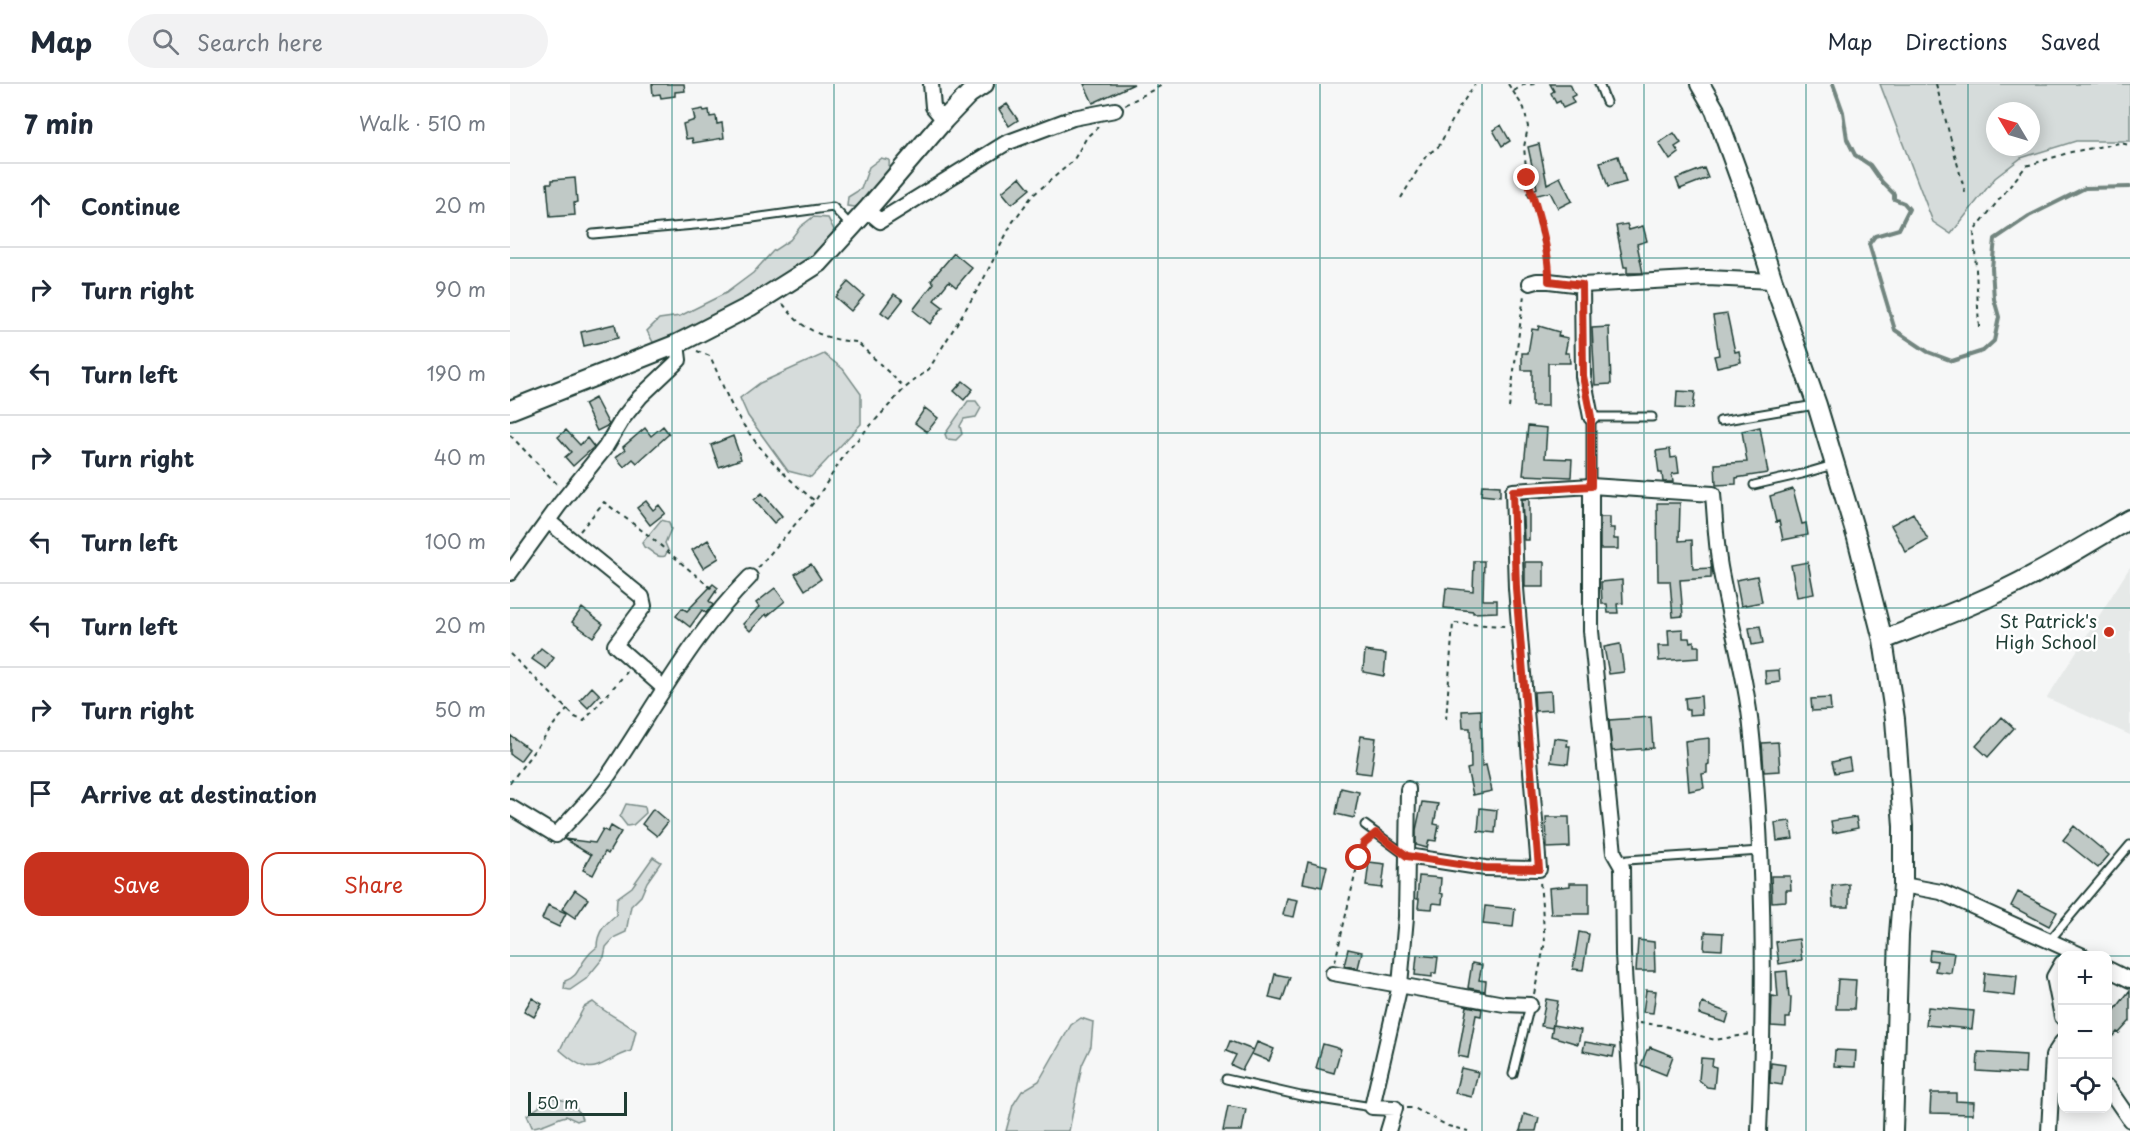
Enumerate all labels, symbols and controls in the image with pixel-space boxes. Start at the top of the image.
search box [128,14,548,68]
text: Map [30,20,92,63]
icon: search [149,25,182,58]
text: Search here [197,25,323,58]
text: Map [1827,25,1872,57]
text: Directions [1905,25,2007,57]
text: Saved [2040,25,2100,57]
north arrow [1986,102,2040,156]
text: 7 min [24,104,94,143]
text: Walk · 510 m [359,108,486,138]
route end [1513,164,1539,190]
icon: ahead [24,189,57,222]
text: Continue [81,189,180,222]
text: 20 m [434,190,486,220]
icon: right [24,273,57,306]
text: Turn right [81,273,194,306]
text: 90 m [435,274,486,304]
icon: left [24,357,57,390]
text: Turn left [81,357,178,390]
text: 190 m [427,358,486,388]
icon: right [24,441,57,474]
text: Turn right [81,441,194,474]
text: 40 m [434,442,486,472]
icon: left [24,525,57,558]
text: Turn left [81,525,178,558]
text: 100 m [425,526,486,556]
place label: St Patrick's High School [1995,607,2097,655]
icon: left [24,609,57,642]
text: Turn left [81,609,178,642]
text: 20 m [434,610,486,640]
marker: St Patrick's High School [2102,625,2116,639]
icon: right [24,693,57,726]
text: Turn right [81,693,194,726]
text: 50 m [434,694,486,724]
icon: arrive [24,777,57,810]
text: Arrive at destination [81,777,317,810]
route start [1345,844,1371,870]
button: Save [24,852,249,916]
button: Share [261,852,486,916]
map controls [2058,951,2112,1113]
button: + [2058,951,2112,1005]
button: − [2058,1005,2112,1059]
button: locate [2058,1059,2112,1113]
scale bar [528,1089,627,1116]
text: 50 m [537,1090,578,1114]

